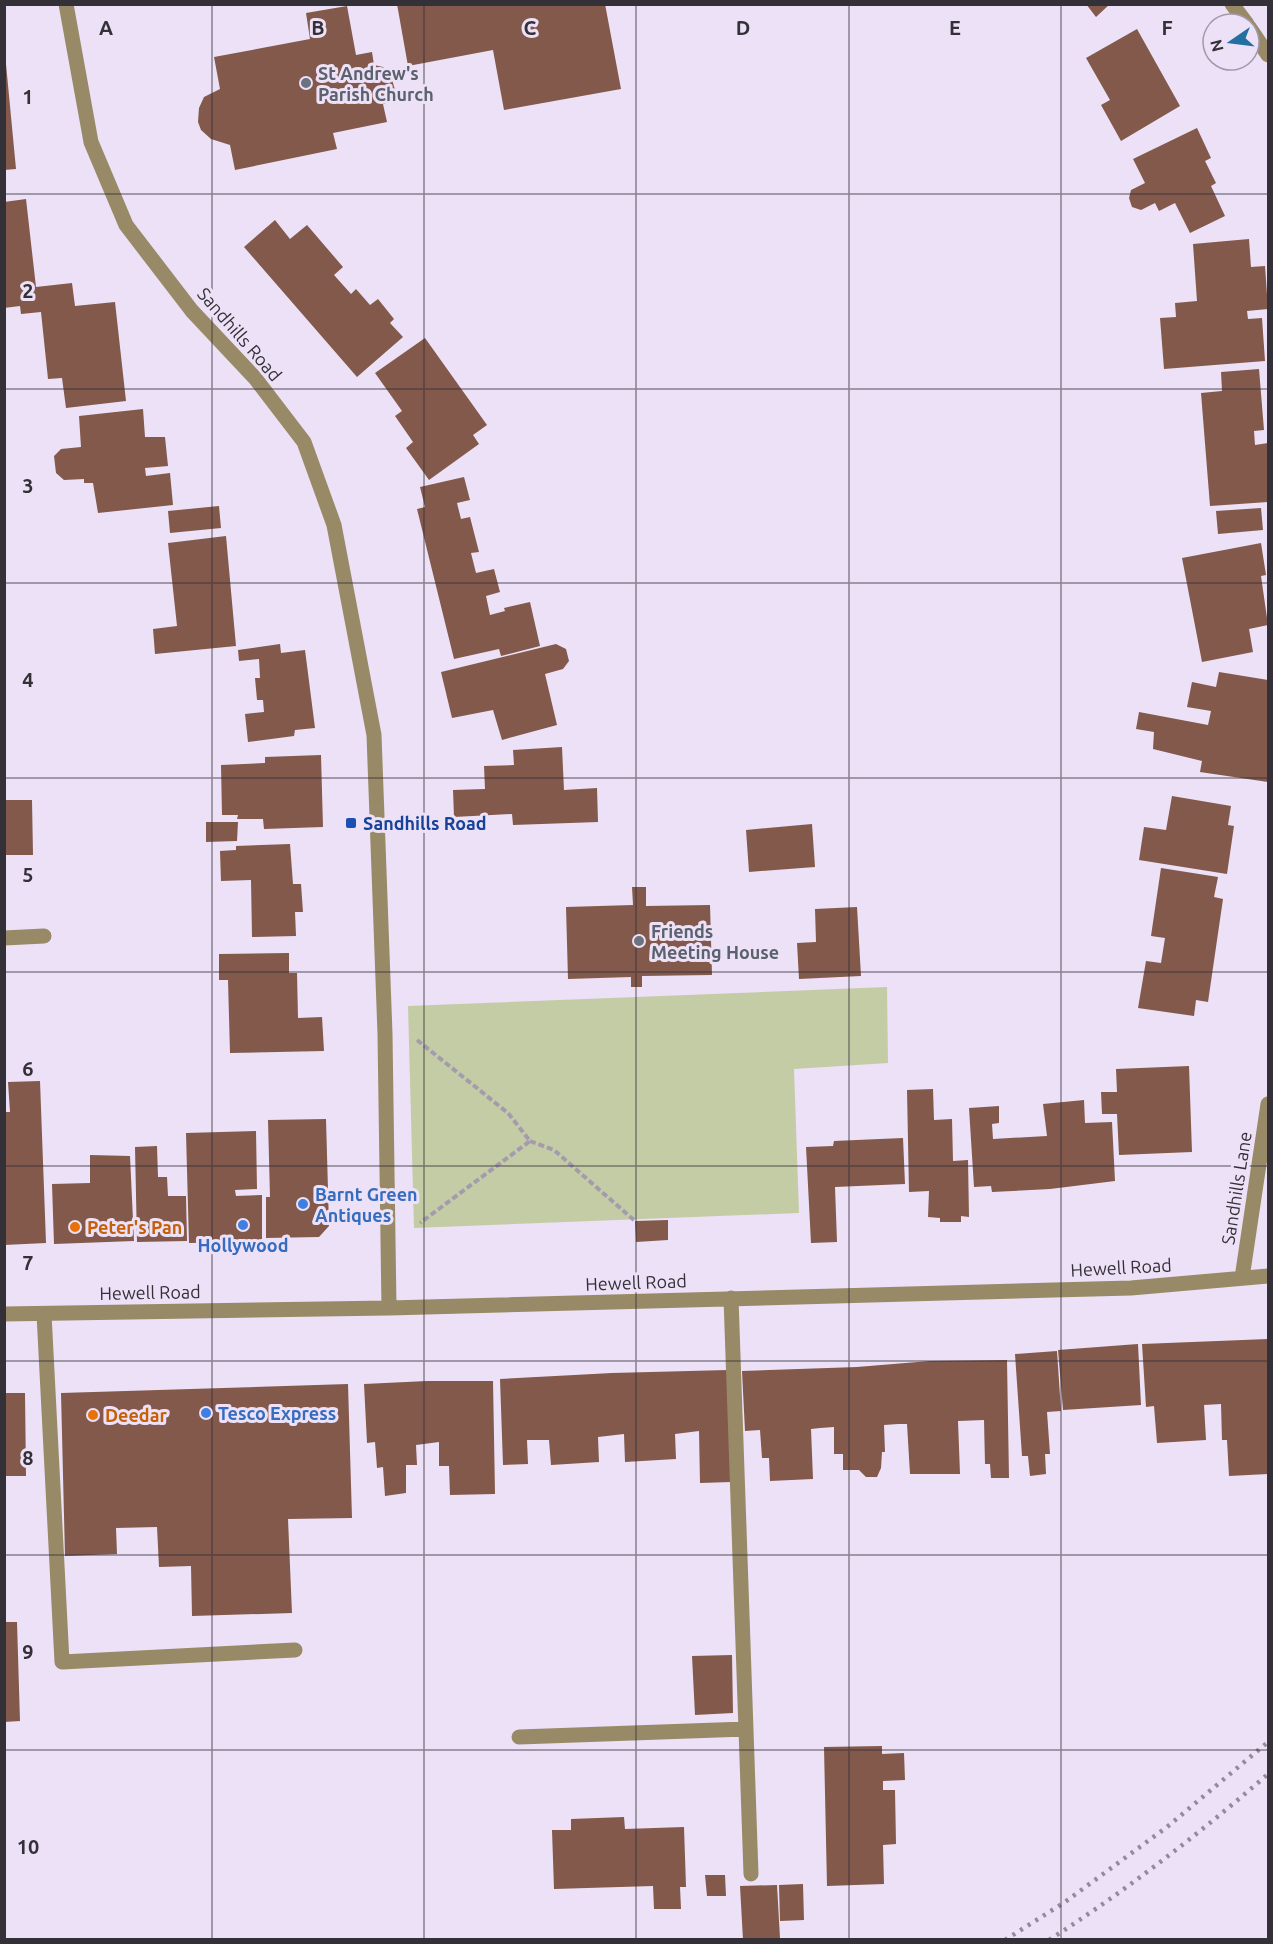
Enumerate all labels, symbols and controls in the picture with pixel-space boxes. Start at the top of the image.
north arrow [1201,12,1261,72]
text: A [99,16,113,39]
text: B [311,16,325,39]
text: C [524,16,537,39]
text: D [736,16,750,39]
text: E [949,16,961,39]
text: F [1161,16,1173,39]
text: N [1206,38,1227,54]
place label: St Andrew's Parish Church [318,63,434,104]
marker: St Andrew's Parish Church [299,76,313,90]
text: 1 [22,85,34,108]
text: 2 [22,279,34,302]
street label: Sandhills Road [194,283,286,385]
text: 3 [22,474,34,497]
text: 4 [22,668,34,691]
place label: Sandhills Road [363,813,487,833]
marker: Sandhills Road [344,816,358,830]
text: 5 [22,863,34,886]
place label: Friends Meeting House [651,921,779,962]
marker: Friends Meeting House [632,934,646,948]
text: 6 [22,1057,34,1080]
street label: Sandhills Lane [1217,1130,1255,1246]
place label: Barnt Green Antiques [315,1184,418,1225]
marker: Barnt Green Antiques [296,1197,310,1211]
place label: Peter's Pan [87,1217,182,1237]
marker: Hollywood [236,1218,250,1232]
marker: Peter's Pan [68,1220,82,1234]
place label: Hollywood [198,1235,288,1255]
text: 7 [22,1251,34,1274]
street label: Hewell Road [1070,1254,1172,1280]
street label: Hewell Road [585,1270,687,1294]
street label: Hewell Road [99,1281,201,1303]
place label: Tesco Express [218,1403,336,1423]
place label: Deedar [105,1405,167,1425]
marker: Tesco Express [199,1406,213,1420]
marker: Deedar [86,1408,100,1422]
text: 8 [22,1446,34,1469]
text: 9 [22,1640,34,1663]
text: 10 [17,1835,39,1858]

